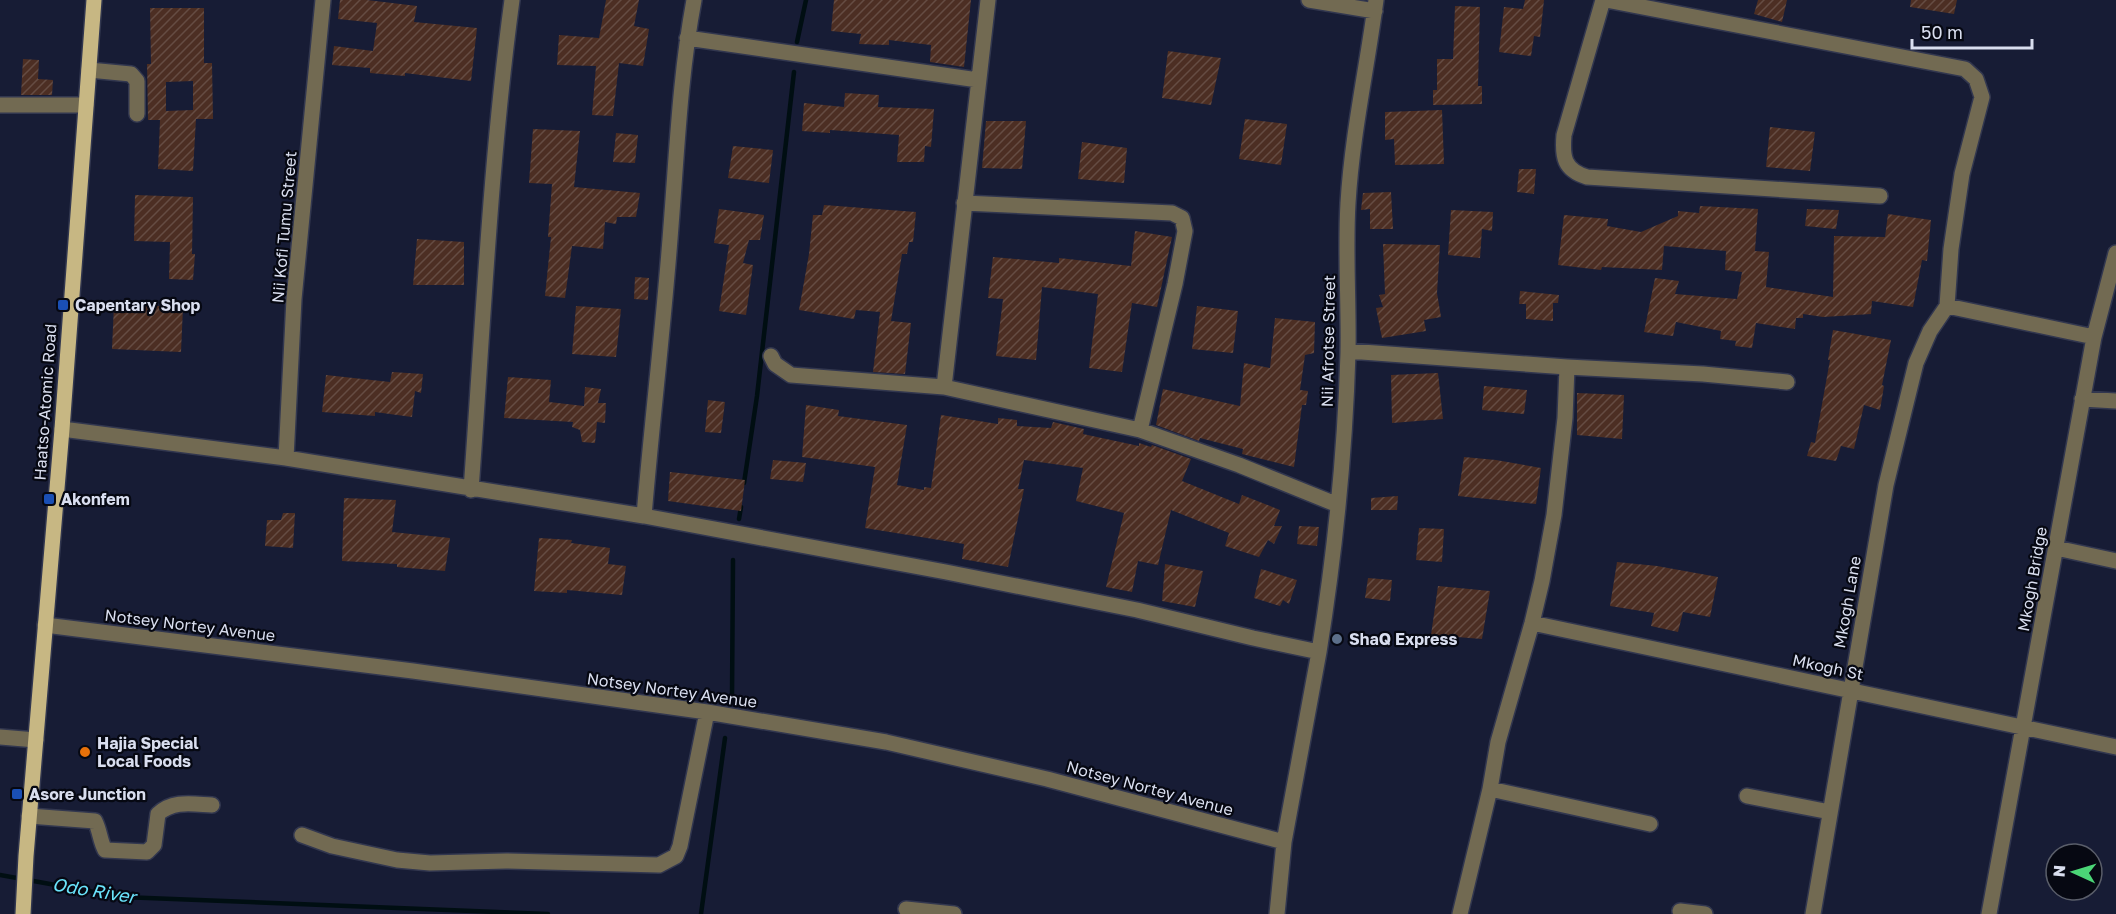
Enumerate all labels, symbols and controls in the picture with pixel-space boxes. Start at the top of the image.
scale bar [1912,12,2032,50]
text: 50 m [1921,21,1963,43]
street label: Nii Kofi Tumu Street [267,150,301,304]
street label: Nii Afrotse Street [1317,275,1339,407]
place label: Capentary Shop [75,295,201,315]
marker: Capentary Shop [56,298,70,312]
street label: Haatso-Atomic Road [30,323,60,481]
place label: Akonfem [61,489,130,509]
marker: Akonfem [42,492,56,506]
street label: Mkogh Bridge [2013,525,2051,633]
street label: Mkogh Lane [1829,554,1865,650]
street label: Notsey Nortey Avenue [104,605,276,645]
place label: ShaQ Express [1349,629,1458,649]
marker: ShaQ Express [1330,632,1344,646]
street label: Mkogh St [1791,650,1865,684]
street label: Notsey Nortey Avenue [586,668,758,712]
place label: Hajia Special Local Foods [97,733,199,771]
marker: Hajia Special Local Foods [78,745,92,759]
street label: Notsey Nortey Avenue [1064,756,1236,820]
place label: Asore Junction [29,784,146,804]
marker: Asore Junction [10,787,24,801]
north arrow [2044,842,2104,902]
text: N [2049,864,2069,878]
water label: Odo River [51,873,140,908]

